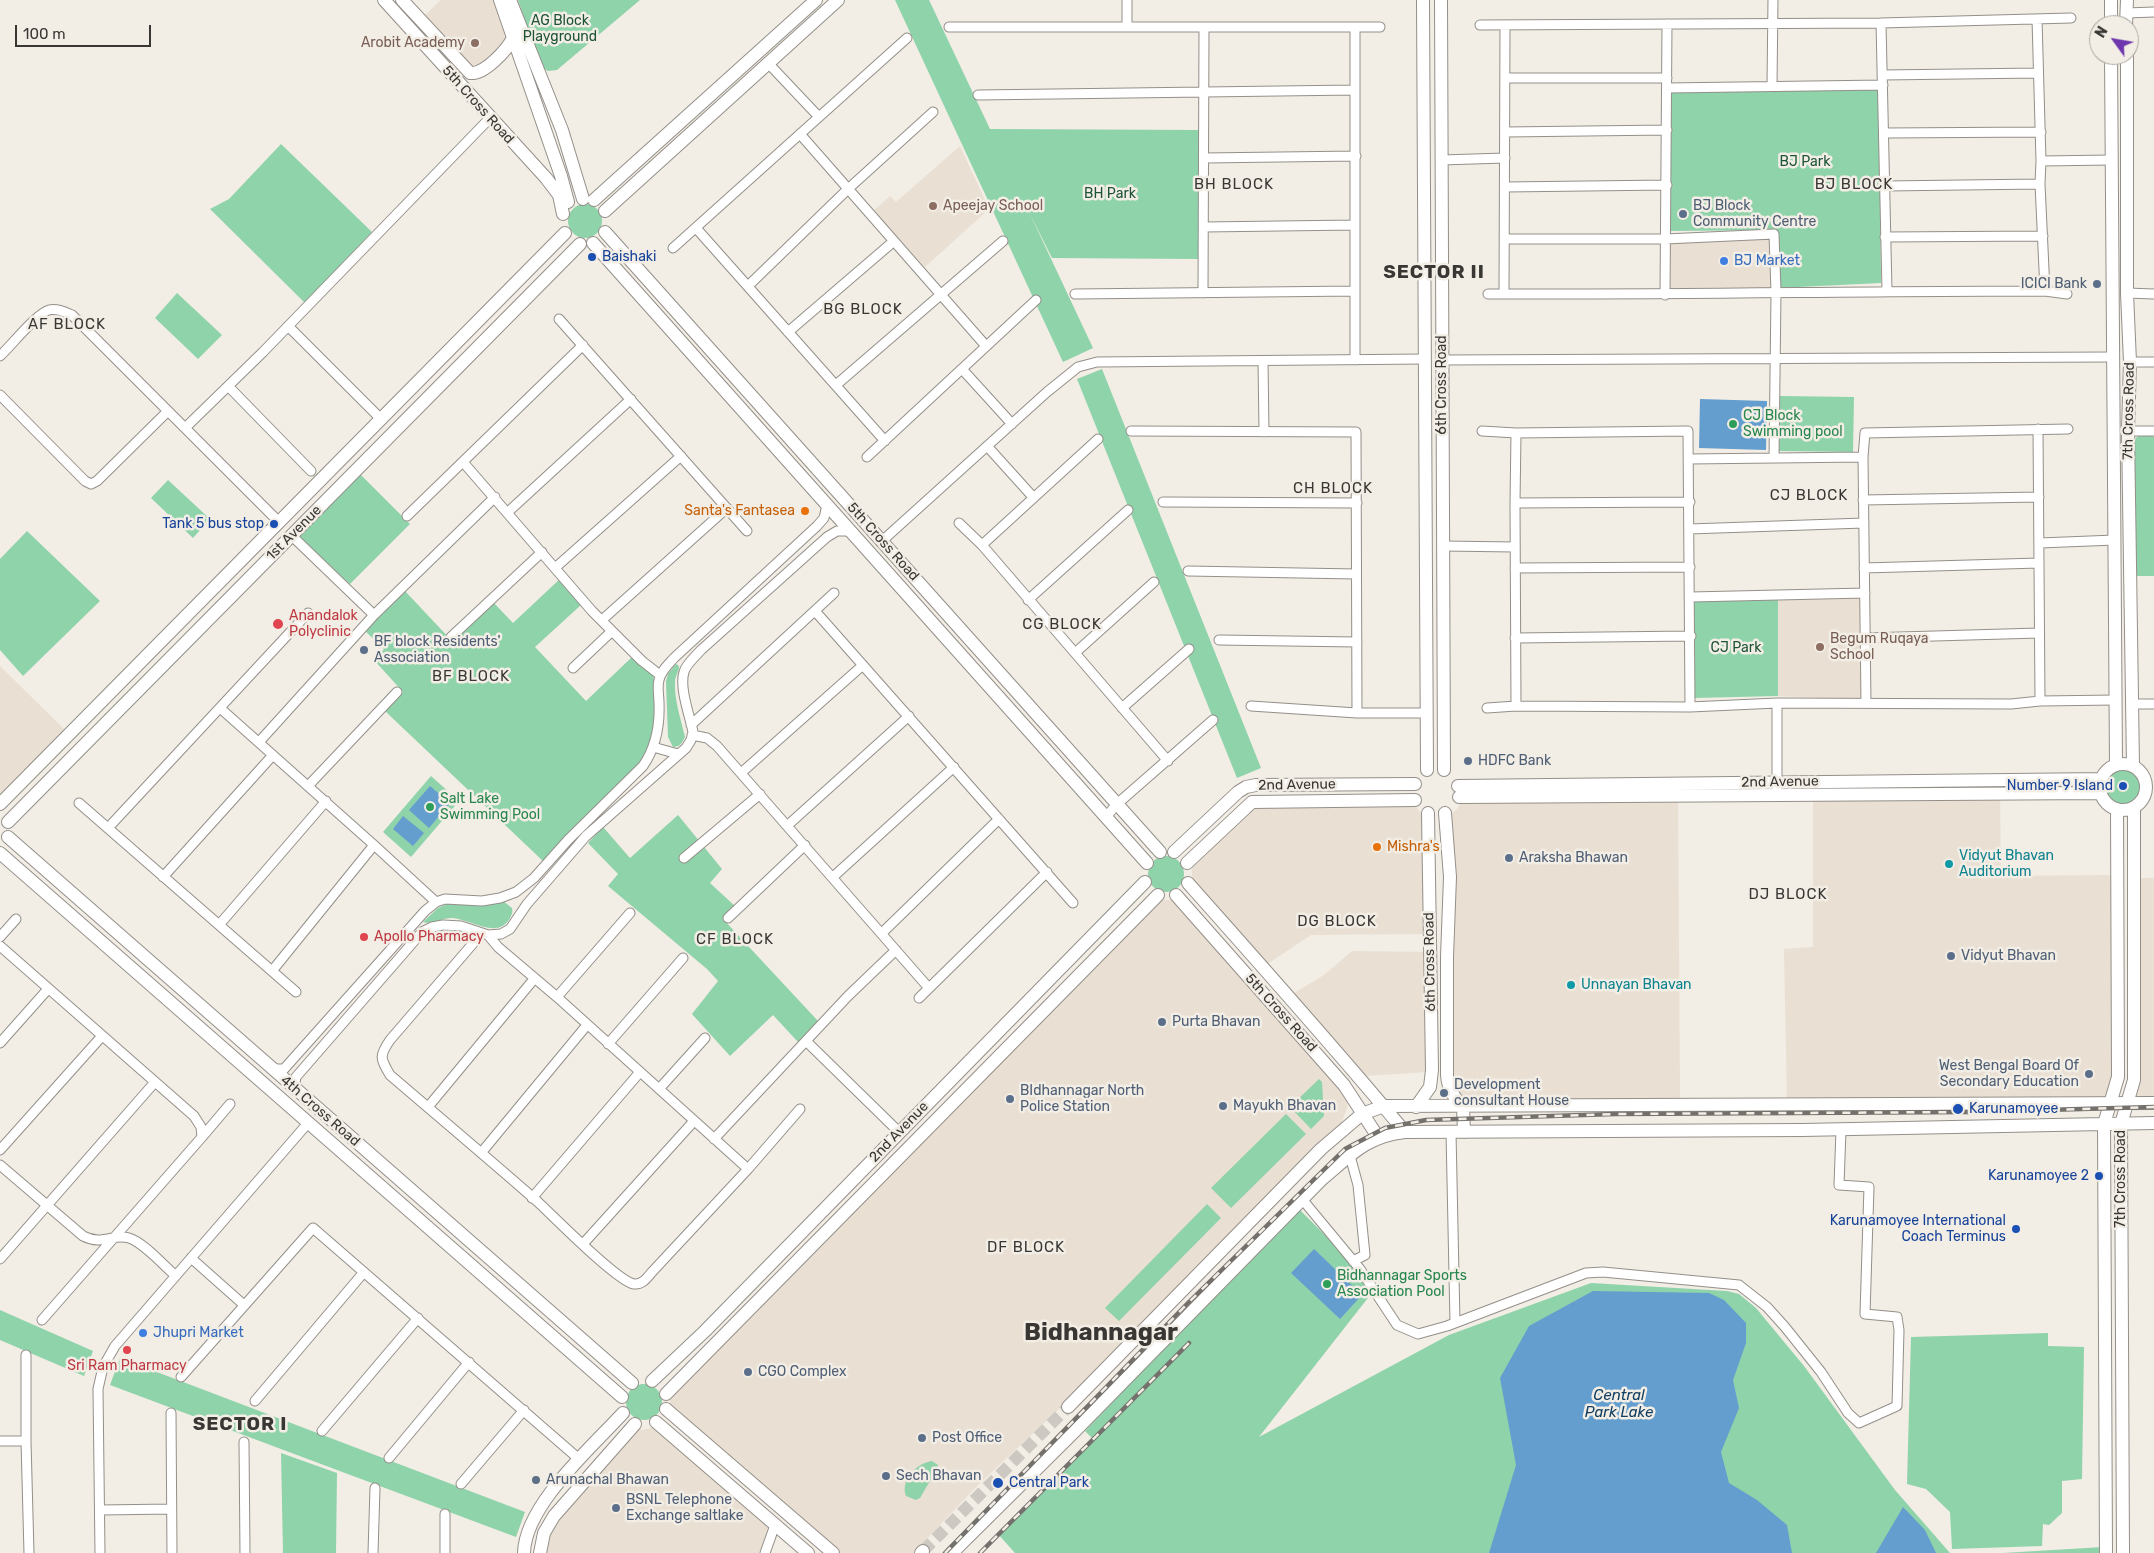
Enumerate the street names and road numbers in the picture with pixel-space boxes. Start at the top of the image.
street label: 5th Cross Road [439,63,517,147]
street label: 6th Cross Road [1434,335,1450,435]
street label: 7th Cross Road [2120,362,2138,460]
street label: 5th Cross Road [844,500,922,584]
street label: 1st Avenue [263,502,325,564]
street label: 2nd Avenue [1741,773,1819,791]
street label: 2nd Avenue [1258,776,1336,794]
street label: 6th Cross Road [1421,912,1439,1012]
street label: 5th Cross Road [1242,971,1320,1055]
street label: 4th Cross Road [277,1072,363,1150]
street label: 2nd Avenue [866,1098,932,1166]
street label: 7th Cross Road [2113,1130,2129,1228]

